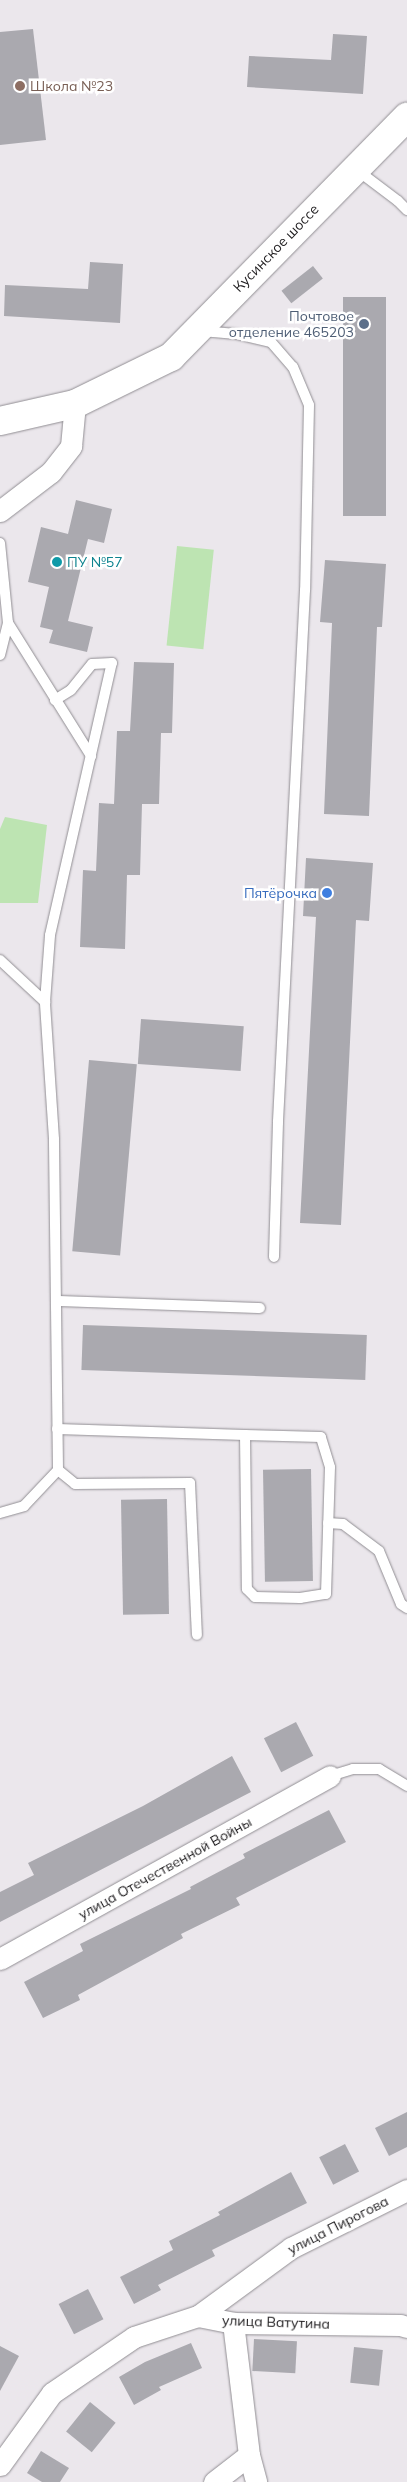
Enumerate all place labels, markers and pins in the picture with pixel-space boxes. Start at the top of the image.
place label: Школа №23 [30,78,113,94]
marker: Школа №23 [14,80,26,92]
place label: Почтовое отделение 465203 [229,308,354,341]
marker: Почтовое отделение 465203 [358,318,370,330]
place label: ПУ №57 [67,554,123,570]
marker: ПУ №57 [51,556,63,568]
place label: Пятёрочка [244,885,317,901]
marker: Пятёрочка [321,887,333,899]

